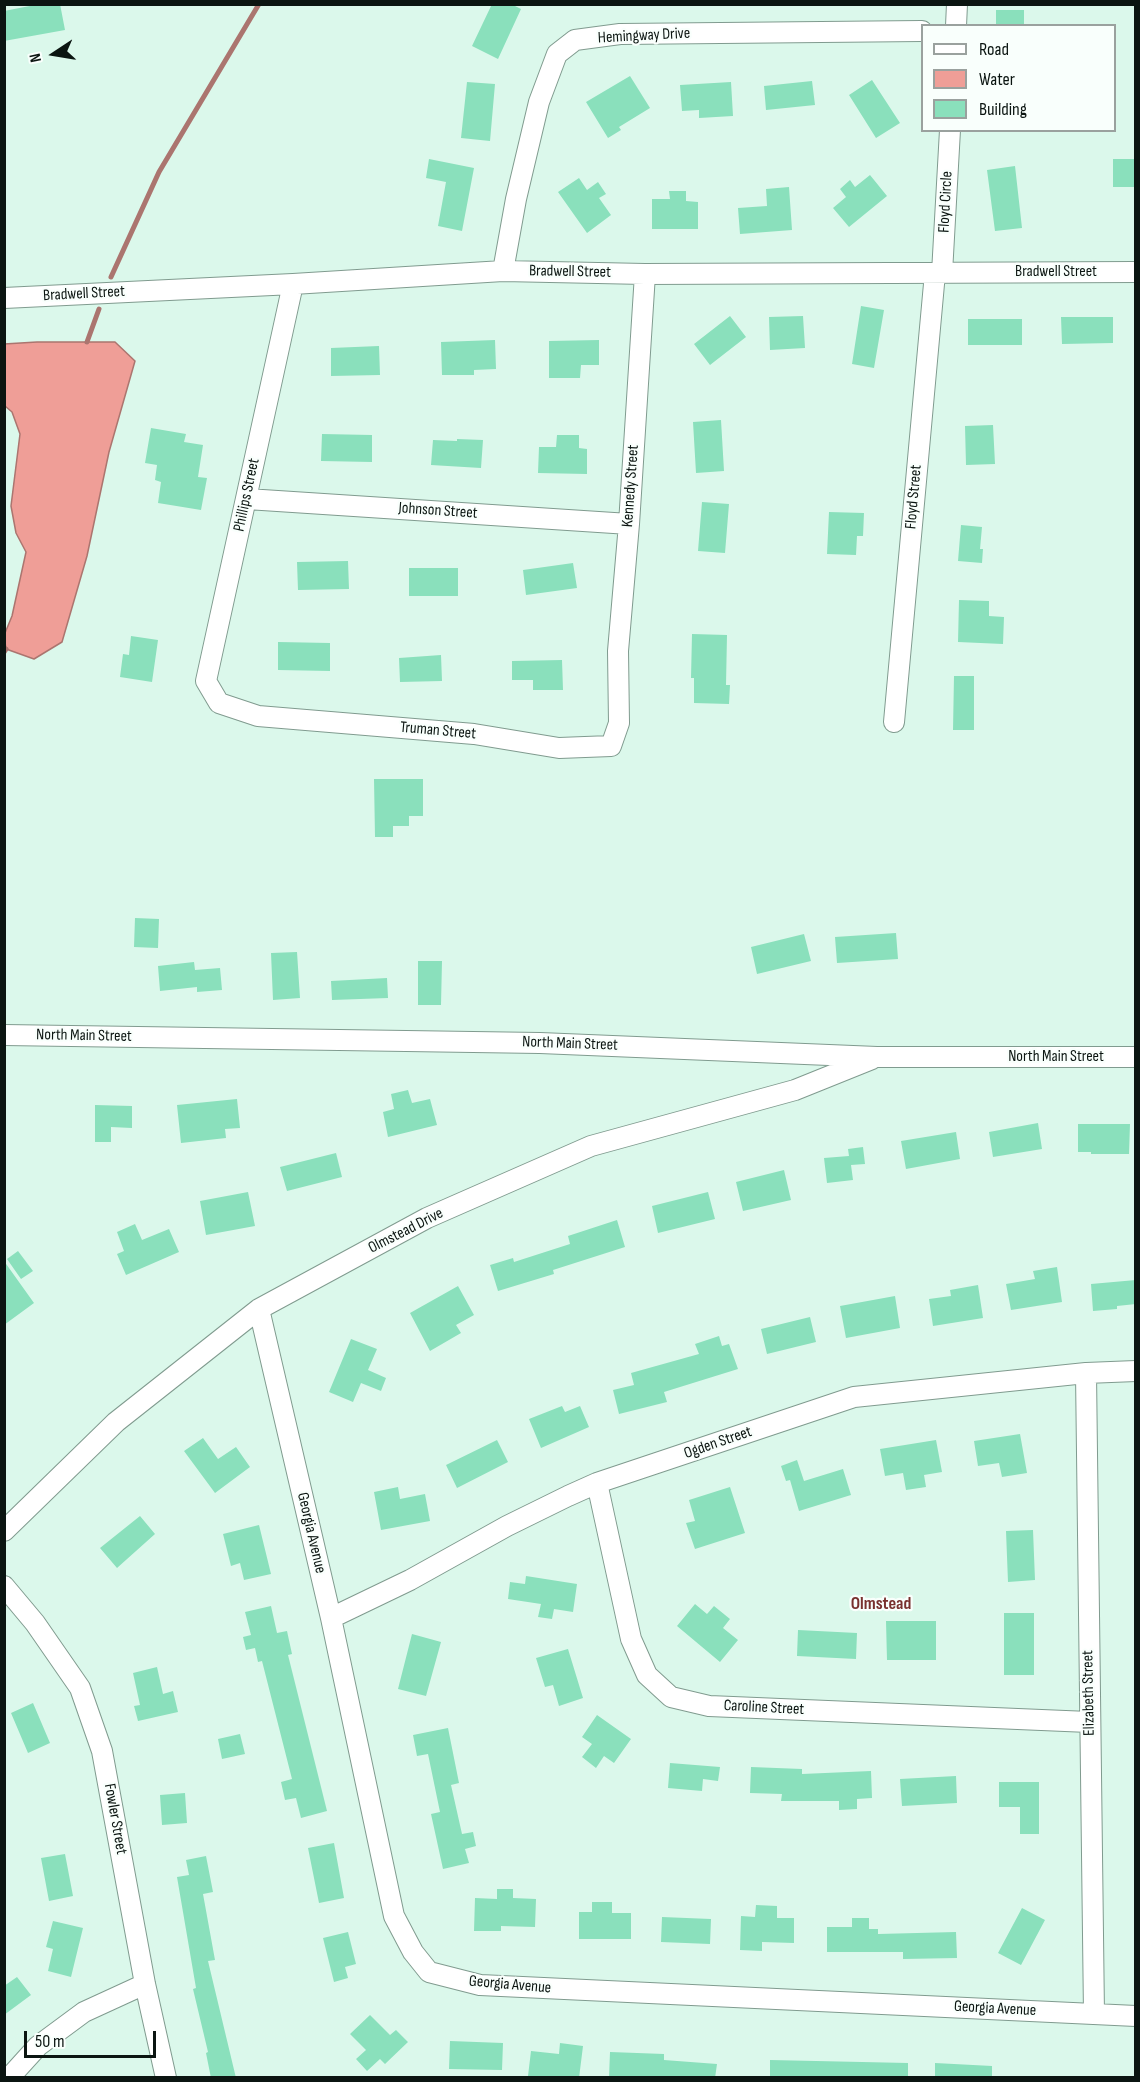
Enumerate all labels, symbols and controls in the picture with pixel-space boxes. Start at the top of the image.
north arrow [24,24,84,84]
street label: Hemingway Drive [597,24,691,48]
legend [921,24,1116,132]
text: Road [979,39,1009,60]
text: N [26,52,46,64]
text: Water [979,69,1015,90]
text: Building [979,99,1027,120]
street label: Floyd Circle [935,171,957,233]
street label: Bradwell Street [529,262,611,282]
street label: Bradwell Street [1015,262,1097,282]
street label: Bradwell Street [43,282,125,306]
street label: Kennedy Street [619,444,643,528]
street label: Phillips Street [230,457,264,533]
street label: Floyd Street [902,464,926,530]
street label: Johnson Street [398,499,478,523]
street label: Truman Street [399,718,477,744]
street label: North Main Street [36,1026,132,1046]
street label: North Main Street [522,1033,618,1055]
street label: North Main Street [1008,1047,1104,1067]
street label: Olmstead Drive [365,1204,447,1258]
street label: Ogden Street [682,1422,754,1464]
street label: Georgia Avenue [292,1491,330,1575]
district label: Olmstead [851,1593,911,1615]
street label: Elizabeth Street [1079,1650,1099,1736]
street label: Caroline Street [723,1696,805,1720]
street label: Fowler Street [99,1782,131,1856]
street label: Georgia Avenue [468,1972,552,1998]
street label: Georgia Avenue [953,1997,1037,2021]
scale bar [27,2019,159,2057]
text: 50 m [35,2031,65,2052]

